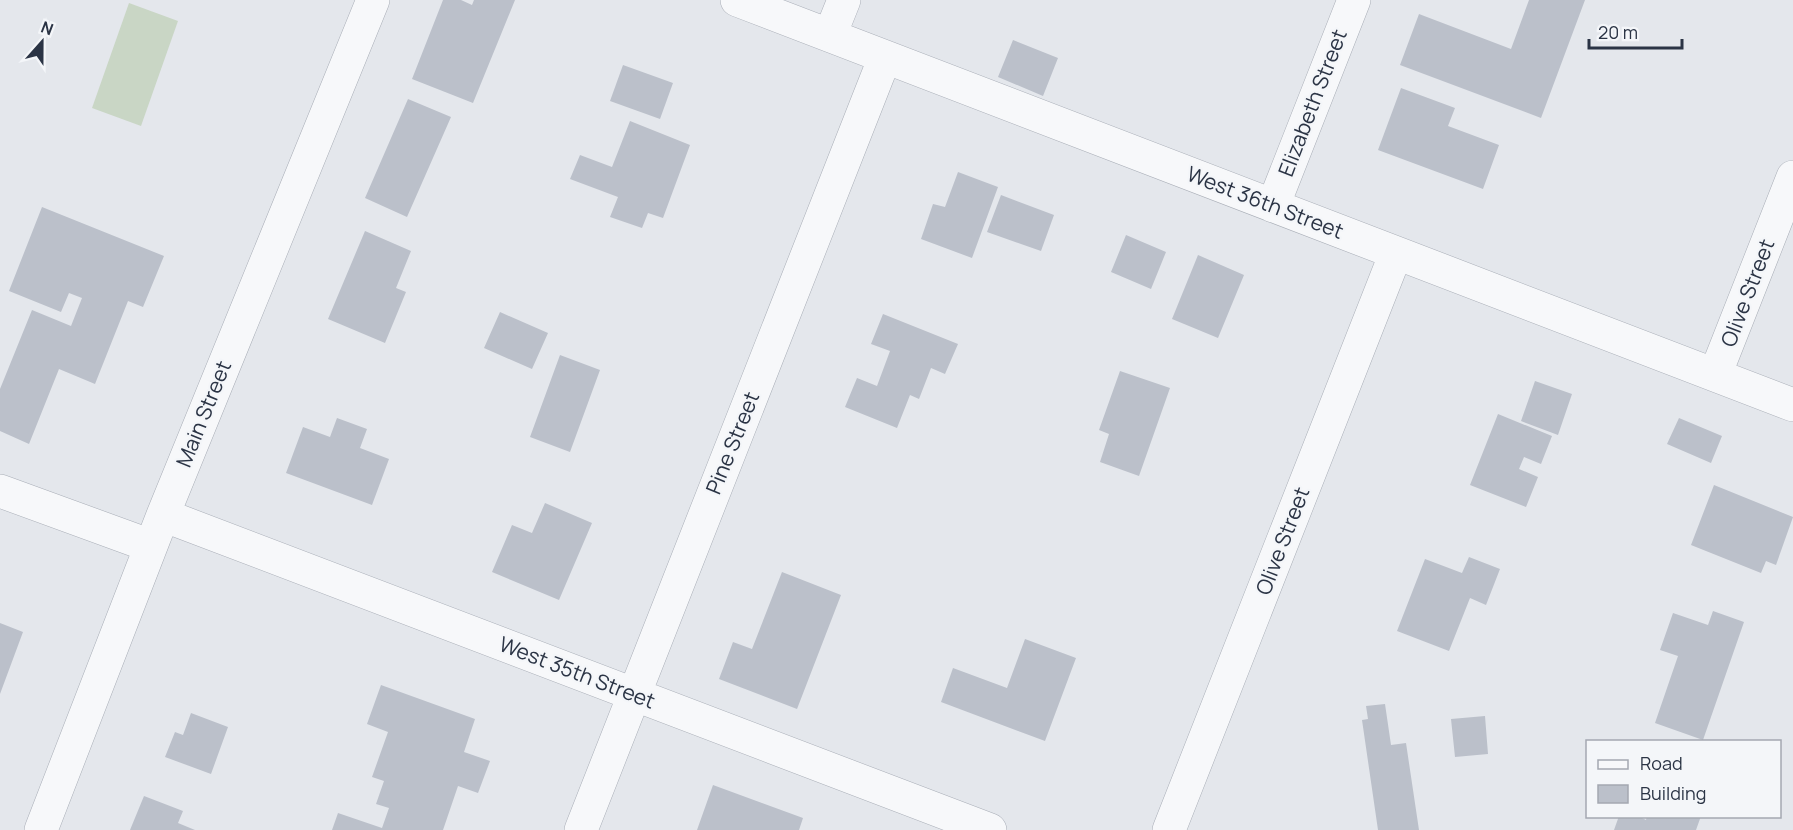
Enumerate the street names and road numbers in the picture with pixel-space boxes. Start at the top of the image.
street label: Elizabeth Street [1271,25,1353,180]
street label: West 36th Street [1183,159,1348,245]
street label: Olive Street [1714,235,1780,351]
street label: Main Street [169,356,237,471]
street label: Pine Street [699,387,765,498]
street label: Olive Street [1249,483,1315,599]
street label: West 35th Street [495,629,659,715]

